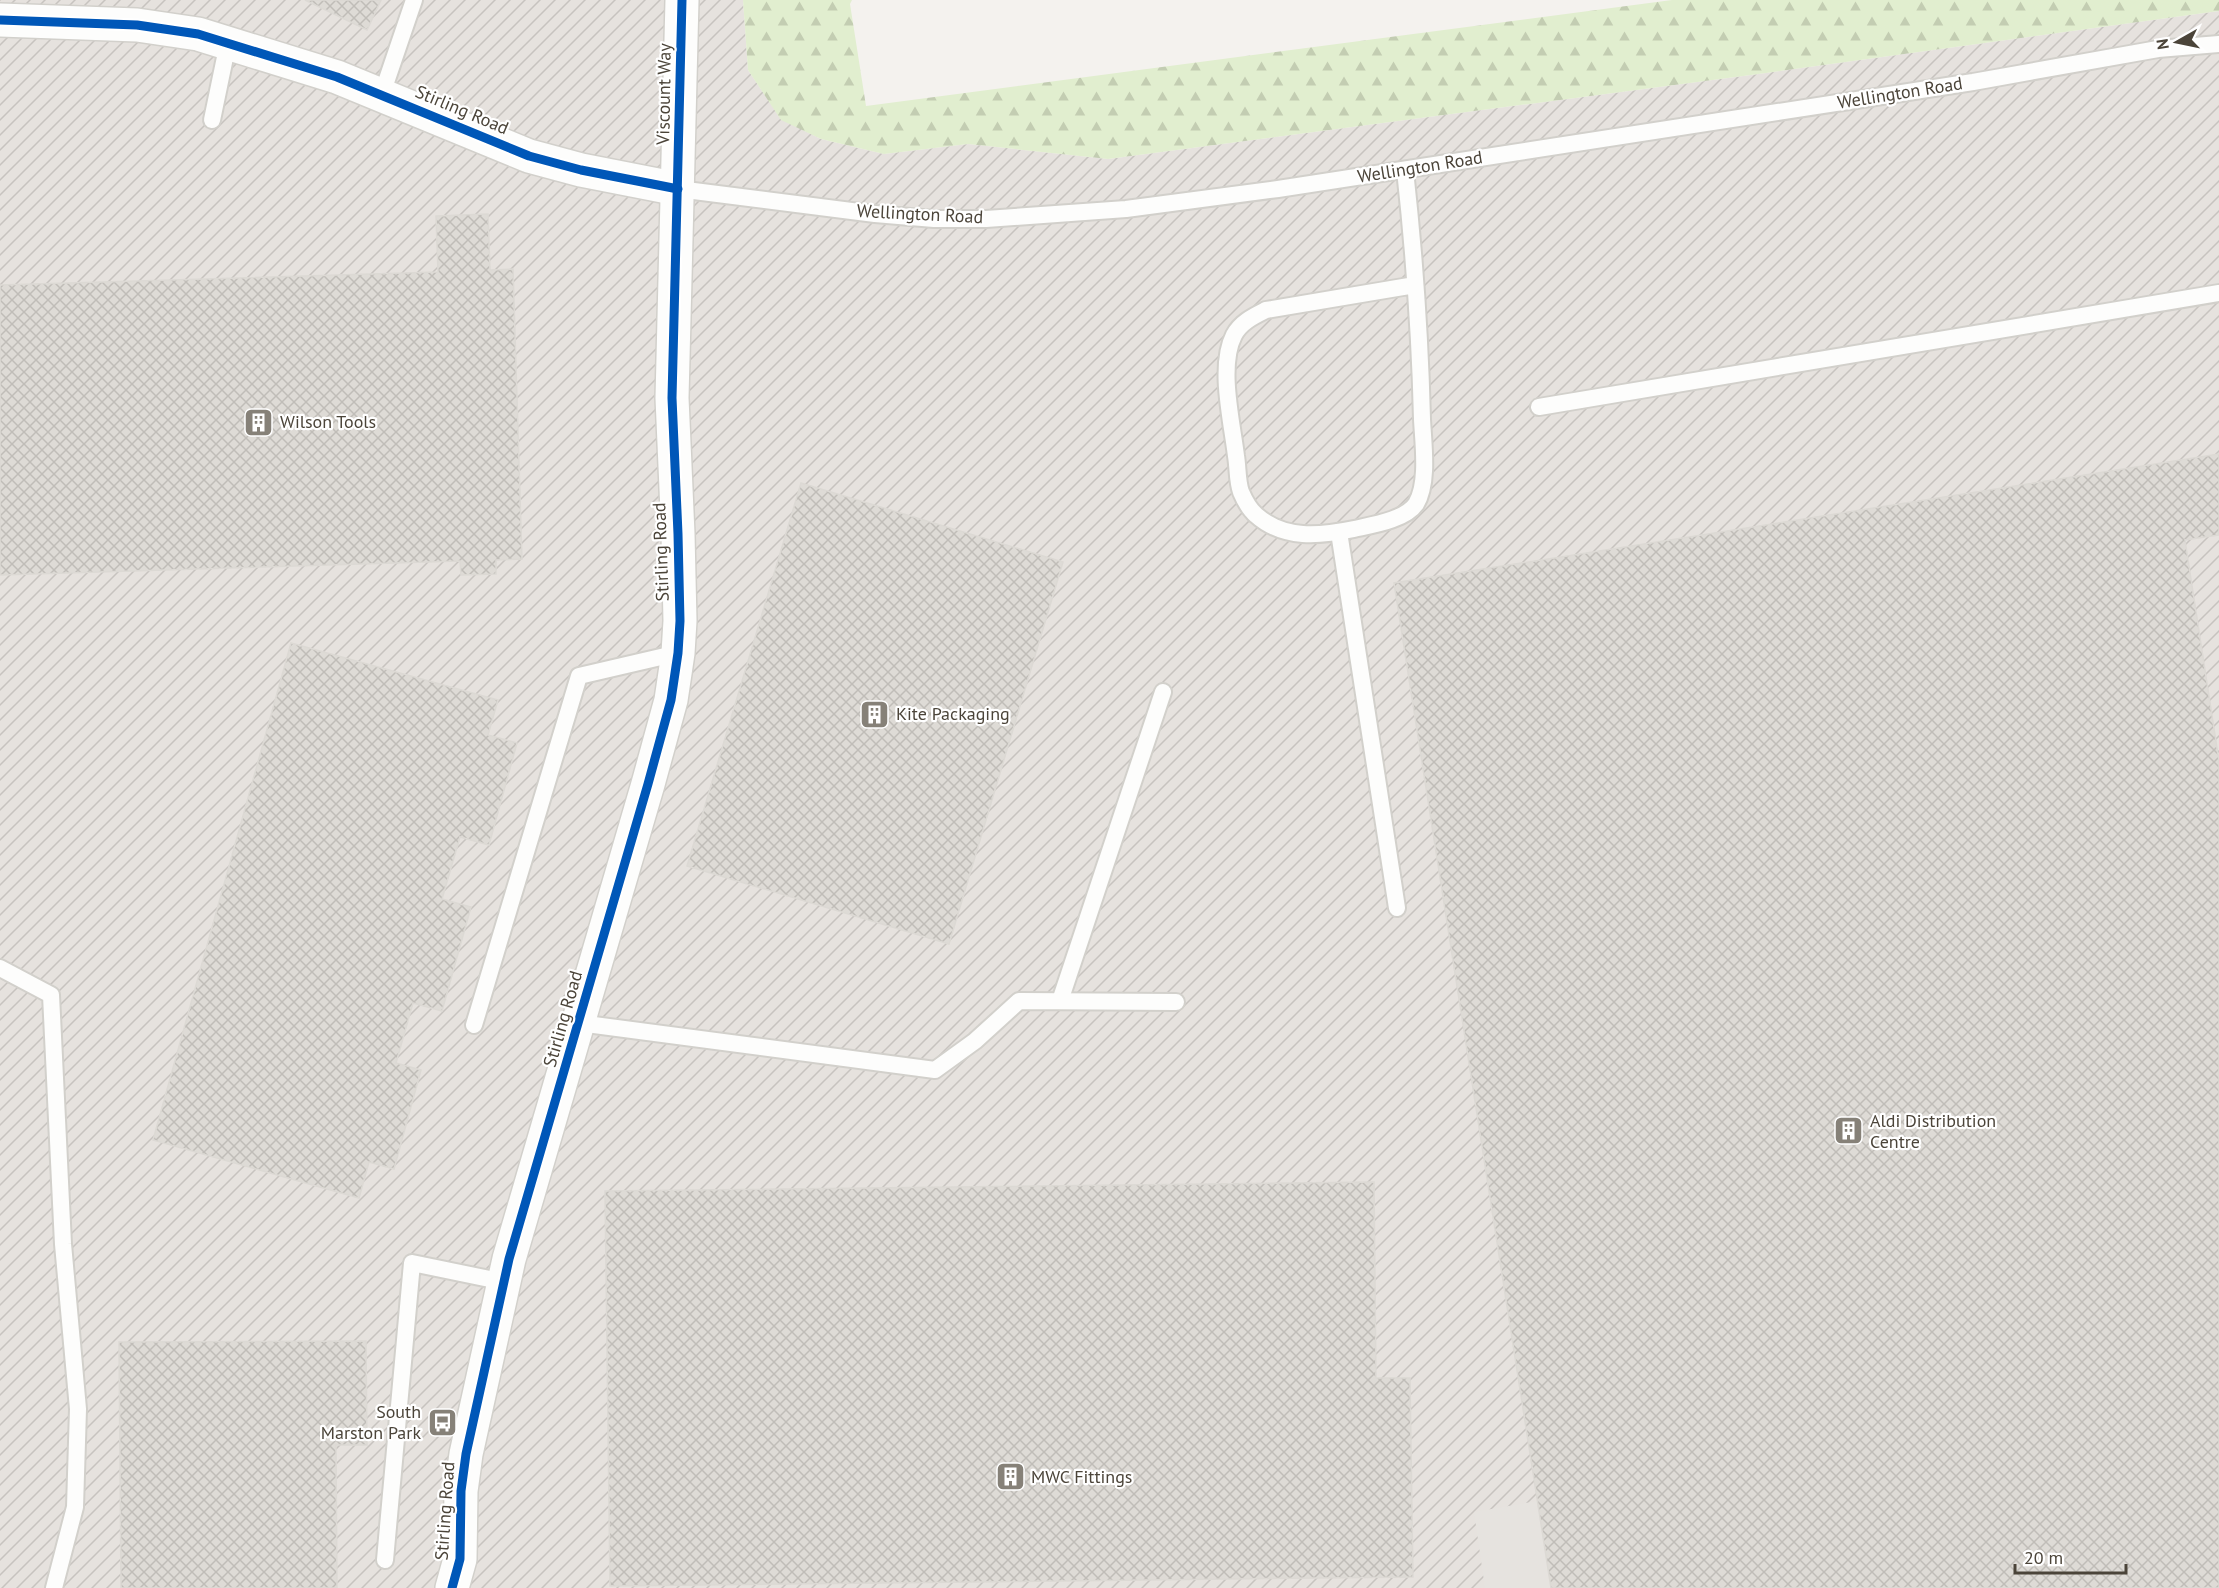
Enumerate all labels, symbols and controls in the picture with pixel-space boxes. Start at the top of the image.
north arrow [2147,12,2207,72]
text: N [2151,38,2173,51]
street label: Viscount Way [651,42,676,146]
street label: Wellington Road [1836,71,1964,114]
street label: Stirling Road [412,80,512,139]
street label: Wellington Road [1356,145,1484,188]
street label: Wellington Road [856,199,984,228]
building icon: Wilson Tools [243,406,275,438]
place label: Wilson Tools [280,410,376,433]
street label: Stirling Road [647,502,674,602]
building icon: Kite Packaging [859,698,891,730]
place label: Kite Packaging [896,702,1010,725]
street label: Stirling Road [538,968,587,1070]
place label: Aldi Distribution Centre [1870,1109,1996,1153]
building icon: Aldi Distribution Centre [1833,1115,1865,1147]
place label: South Marston Park [321,1400,421,1444]
bus stop icon: South Marston Park [426,1406,458,1438]
street label: Stirling Road [430,1461,459,1561]
building icon: MWC Fittings [994,1461,1026,1493]
place label: MWC Fittings [1031,1465,1132,1488]
scale bar [2015,1537,2126,1575]
text: 20 m [2024,1546,2063,1569]

